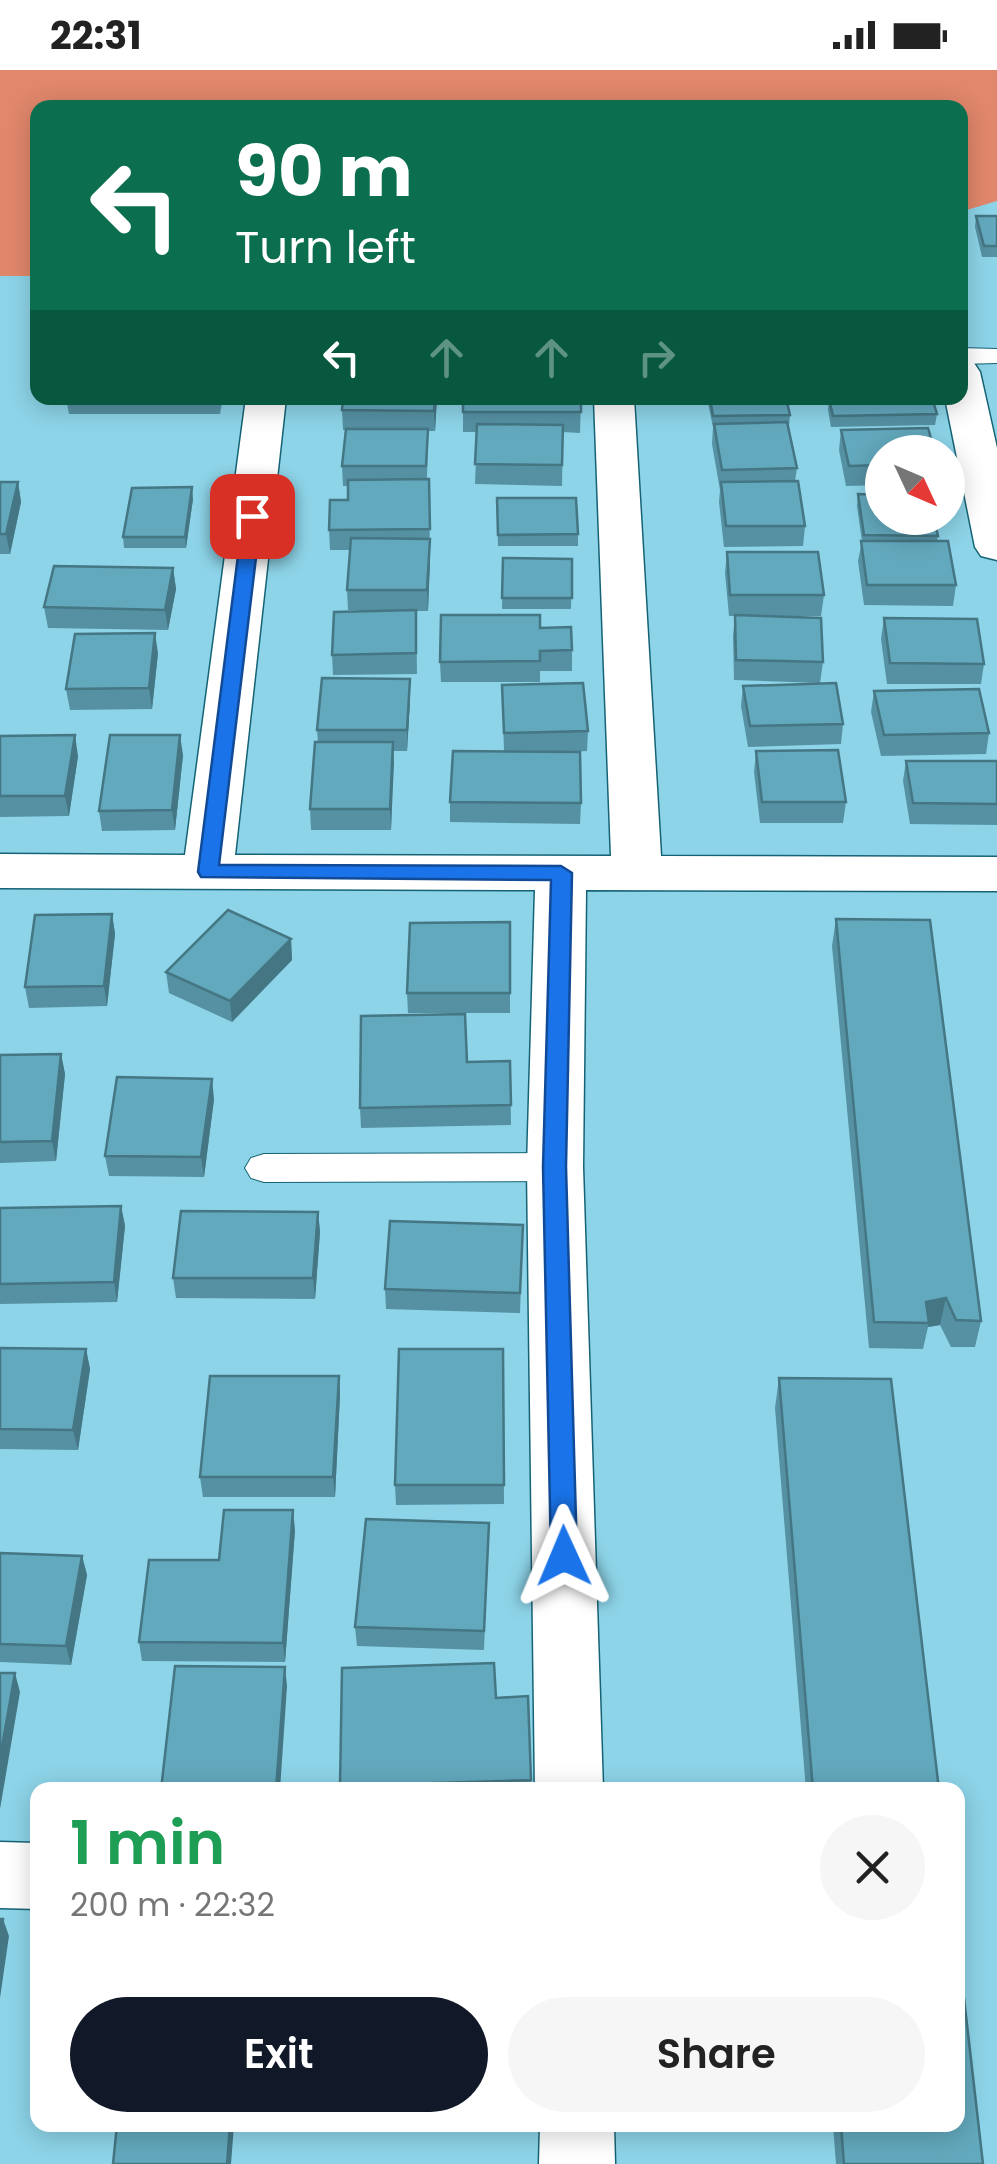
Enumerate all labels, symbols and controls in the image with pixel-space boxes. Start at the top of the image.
text: 22:31 [50,9,141,62]
text: 90 m [235,122,413,221]
icon: left [70,140,200,270]
text: Turn left [235,216,416,279]
icon: left [314,330,369,385]
icon: ahead [419,330,474,385]
icon: ahead [524,330,579,385]
icon: right [629,330,684,385]
north arrow [865,435,965,535]
map controls [865,435,965,535]
pin [210,474,295,559]
icon: arrive [225,489,280,544]
position arrow [512,1504,616,1608]
text: 1 min [70,1801,225,1885]
button: close [820,1815,925,1920]
text: 200 m · 22:32 [70,1882,275,1927]
button: Exit [70,1997,488,2112]
button: Share [508,1997,925,2112]

